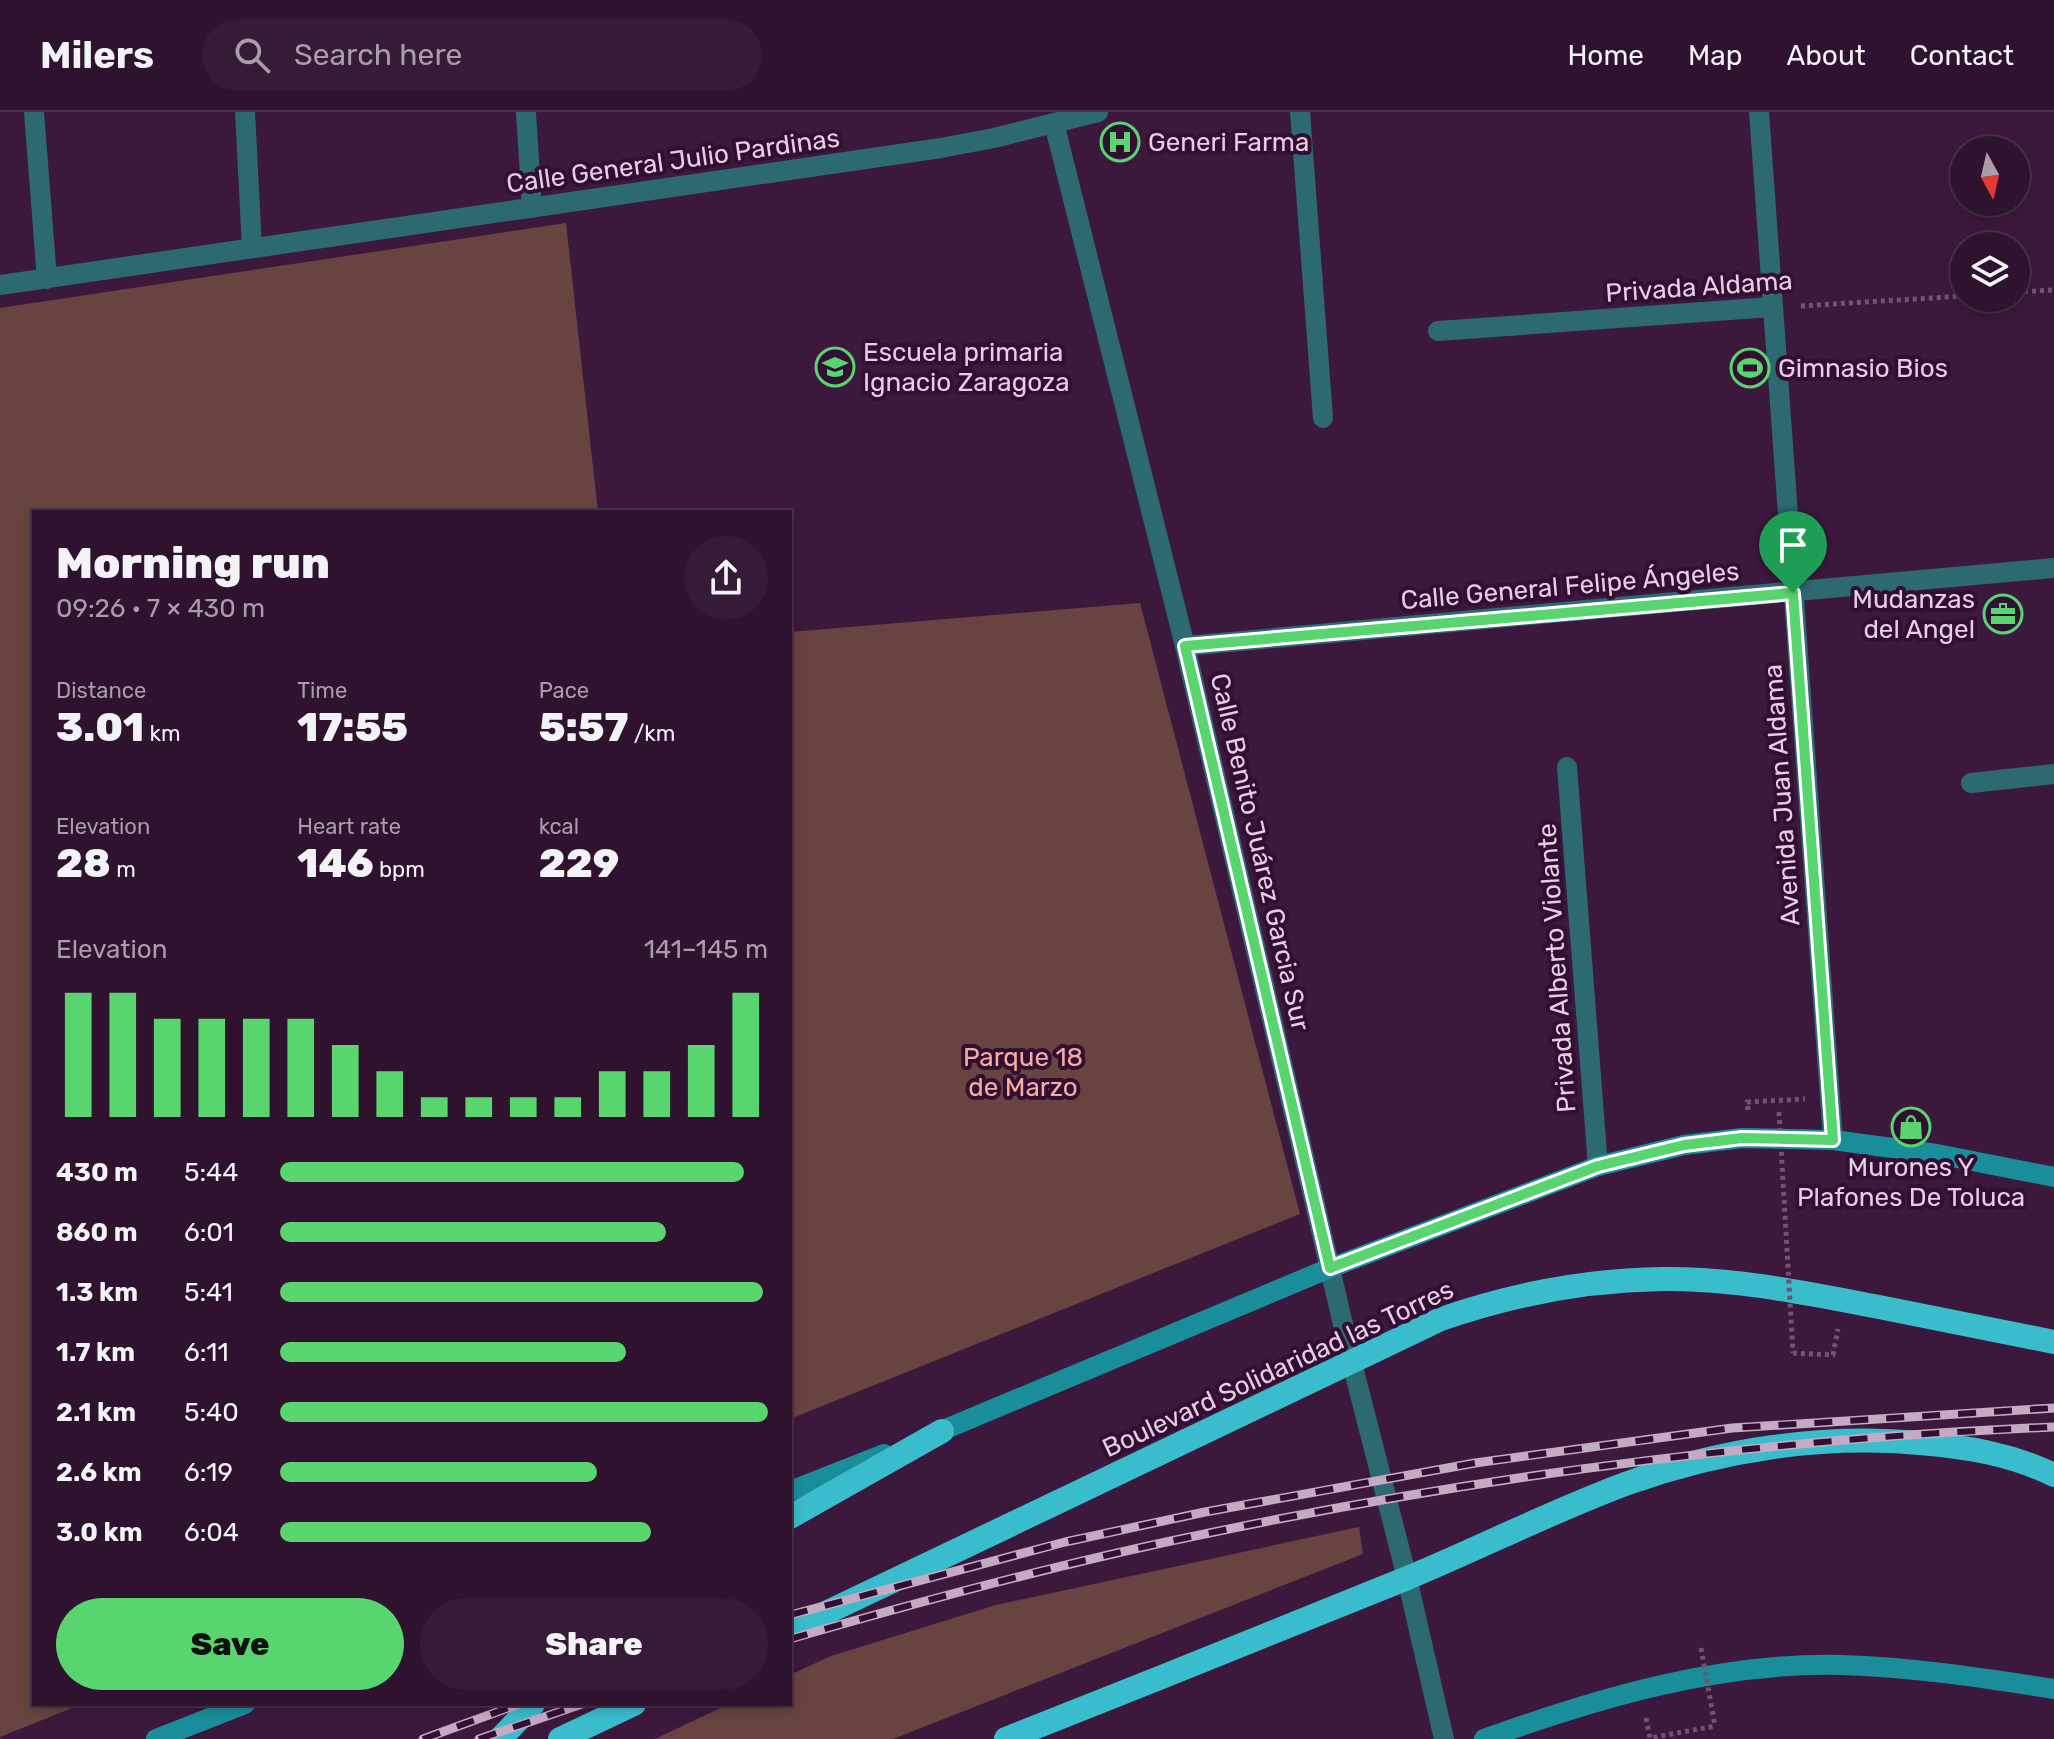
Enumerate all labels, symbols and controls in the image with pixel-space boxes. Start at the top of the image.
search box [202,19,762,91]
text: Milers [40,32,154,78]
icon: search [230,33,274,77]
text: Search here [294,37,462,73]
text: Home [1567,39,1644,72]
text: Map [1688,39,1742,72]
text: About [1786,39,1866,72]
text: Contact [1910,39,2014,72]
hospital icon: Generi Farma [1099,121,1141,163]
street label: Calle General Julio Pardinas [504,122,842,200]
place label: Generi Farma [1148,127,1309,158]
north arrow [1950,136,2030,216]
map controls [1950,136,2030,312]
button: layers [1950,232,2030,312]
street label: Privada Aldama [1604,265,1794,309]
place label: Escuela primaria Ignacio Zaragoza [863,337,1070,398]
school or university icon: Escuela primaria Ignacio Zaragoza [814,346,856,388]
sports icon: Gimnasio Bios [1729,347,1771,389]
place label: Gimnasio Bios [1778,353,1948,384]
pin [1759,511,1827,593]
icon: arrive [1771,523,1815,567]
button: share [684,536,768,620]
text: Morning run [56,537,330,589]
street label: Calle General Felipe Ángeles [1399,556,1741,616]
place label: Mudanzas del Angel [1852,584,1975,645]
text: 09:26 · 7 × 430 m [56,593,265,624]
office icon: Mudanzas del Angel [1982,593,2024,635]
street label: Avenida Juan Aldama [1757,663,1807,927]
street label: Calle Benito Juárez Garcia Sur [1204,670,1316,1034]
text: Distance [56,677,146,704]
text: Time [297,677,347,704]
text: Pace [539,677,589,704]
text: 3.01 [56,704,144,751]
text: 17:55 [297,704,408,751]
text: 5:57 [539,704,628,751]
text: km [144,720,181,747]
text: /km [628,720,675,747]
text: Elevation [56,813,150,840]
text: Heart rate [297,813,401,840]
text: kcal [539,813,579,840]
street label: Privada Alberto Violante [1531,822,1583,1114]
text: 28 [56,840,111,887]
text: 146 [297,840,374,887]
text: 229 [539,840,619,887]
text: m [111,856,136,883]
text: bpm [374,856,425,883]
text: Elevation [56,934,167,965]
text: 141–145 m [644,934,768,965]
park label: Parque 18 de Marzo [963,1042,1083,1103]
shop icon: Murones Y Plafones De Toluca [1890,1106,1932,1148]
place label: Murones Y Plafones De Toluca [1797,1152,2025,1213]
text: 430 m [56,1157,138,1188]
text: 5:44 [184,1157,238,1188]
text: 860 m [56,1217,138,1248]
text: 6:01 [184,1217,234,1248]
street label: Boulevard Solidaridad las Torres [1098,1274,1458,1464]
text: 1.3 km [56,1277,138,1308]
text: 5:41 [184,1277,233,1308]
text: 1.7 km [56,1337,135,1368]
text: 6:11 [184,1337,229,1368]
text: 2.1 km [56,1397,136,1428]
text: 5:40 [184,1397,239,1428]
text: 2.6 km [56,1457,142,1488]
text: 6:19 [184,1457,233,1488]
text: 3.0 km [56,1517,143,1548]
text: 6:04 [184,1517,239,1548]
button: Save [56,1598,404,1690]
button: Share [420,1598,768,1690]

